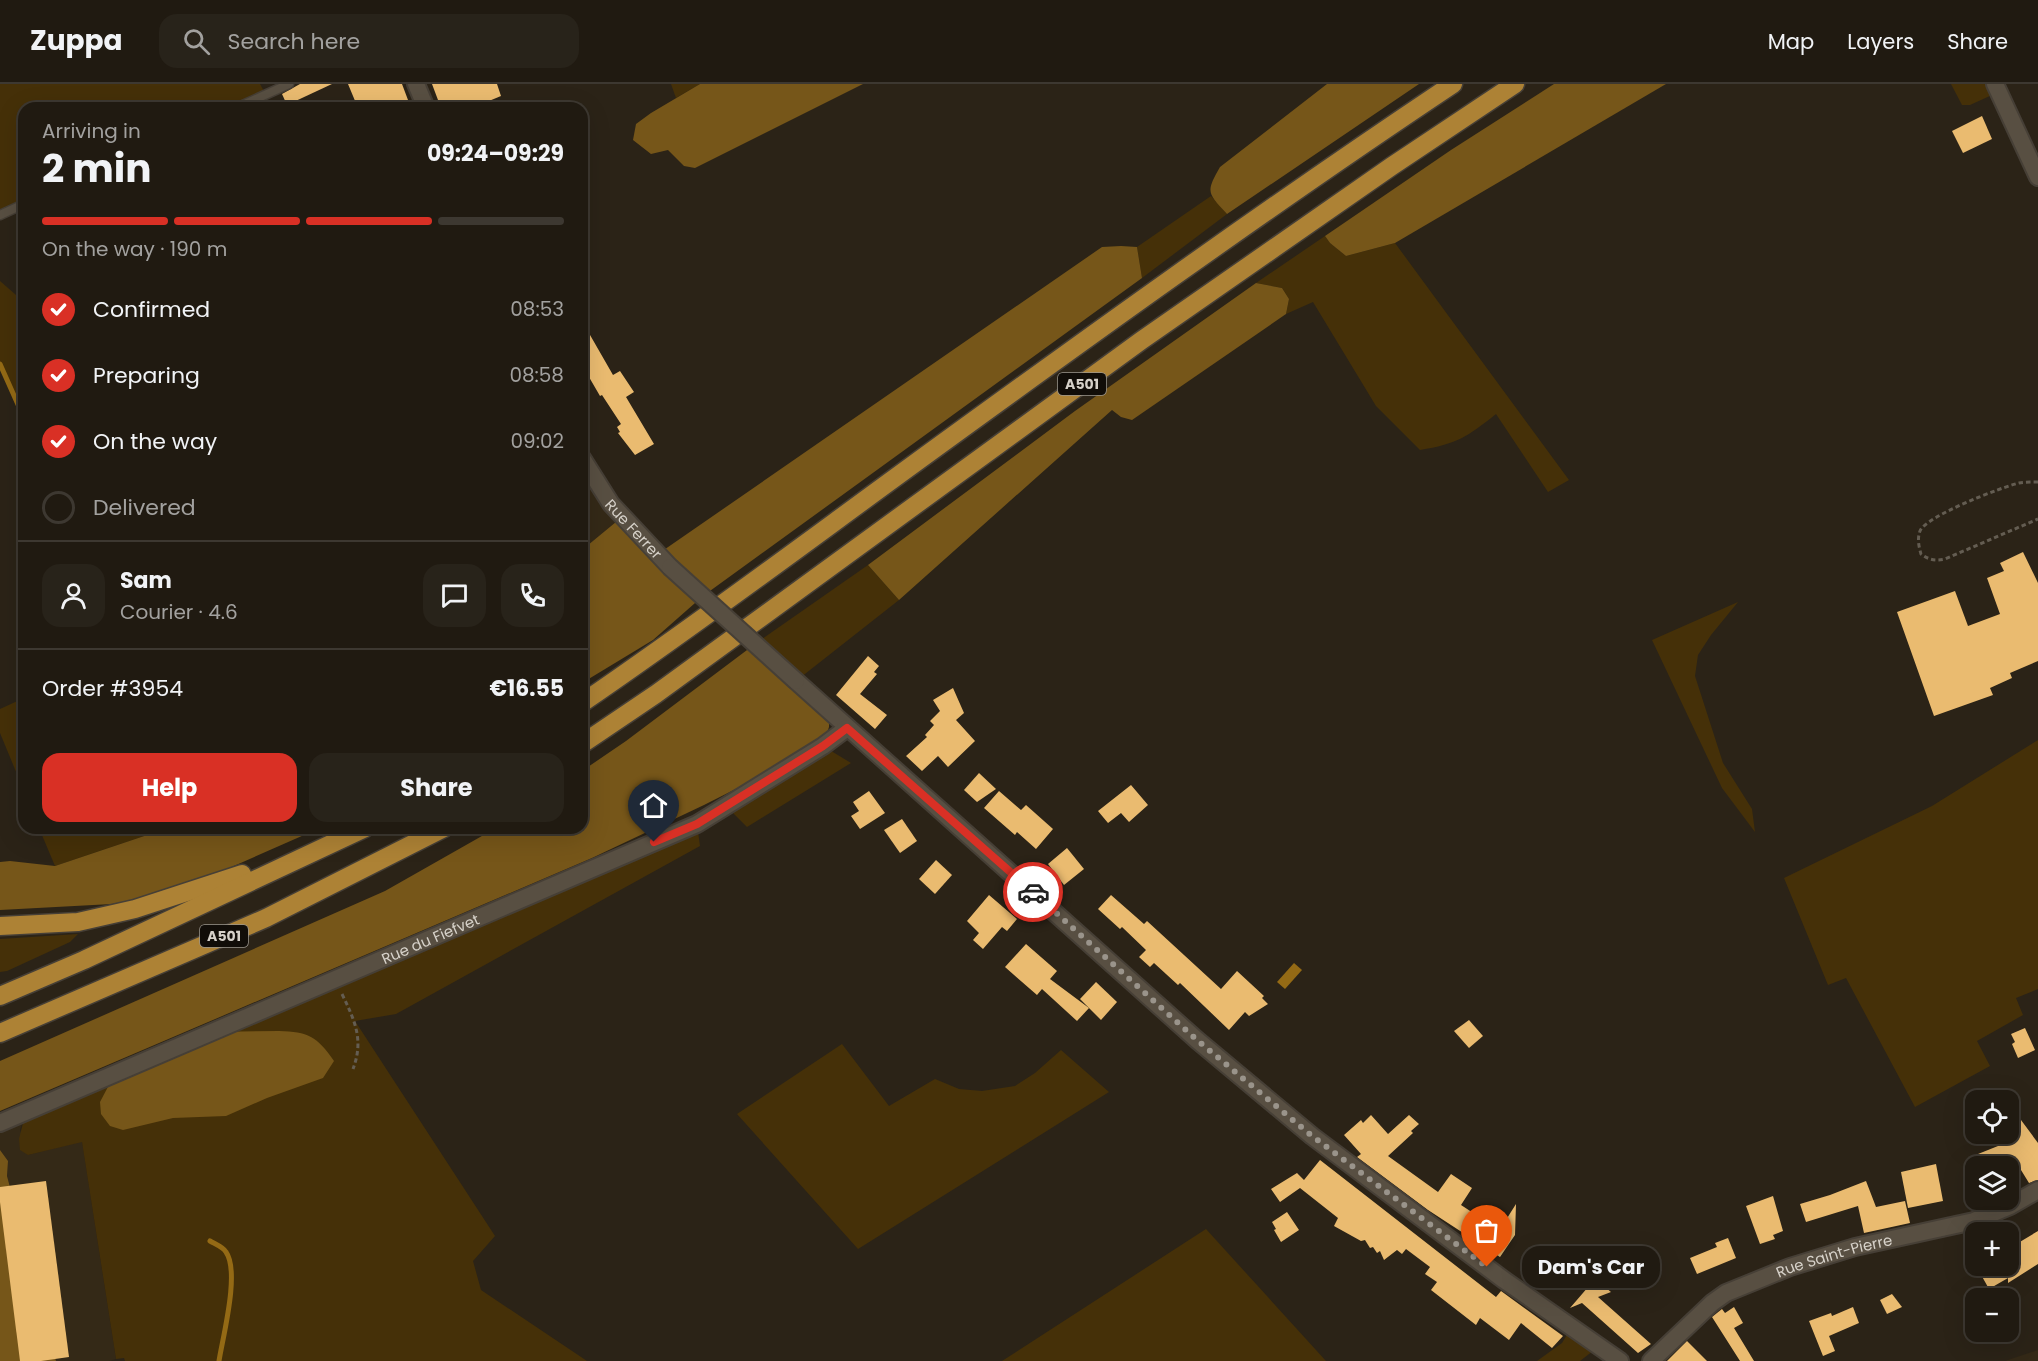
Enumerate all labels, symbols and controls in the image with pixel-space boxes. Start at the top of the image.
search box [159,14,579,68]
text: Zuppa [30,21,123,60]
icon: search [180,25,213,58]
text: Search here [228,26,360,57]
text: Map [1768,27,1814,56]
text: Layers [1847,27,1914,56]
text: Share [1947,27,2008,56]
text: Arriving in [42,117,141,145]
text: 09:24–09:29 [427,138,564,169]
text: 2 min [42,141,152,196]
text: On the way · 190 m [42,235,227,263]
icon: check [42,293,75,326]
text: Confirmed [93,294,210,325]
text: 08:53 [510,295,564,323]
icon: check [42,359,75,392]
text: Preparing [93,360,200,391]
text: 08:58 [509,361,564,389]
road number: A501 [1058,373,1106,395]
icon: check [42,425,75,458]
text: On the way [93,426,217,457]
text: 09:02 [511,427,564,455]
text: Delivered [93,492,196,523]
street label: Rue Ferrer [601,494,668,563]
button: person [42,564,105,627]
button: chat [423,564,486,627]
button: phone [501,564,564,627]
text: Sam [120,565,172,596]
text: Courier · 4.6 [120,598,238,626]
text: Order #3954 [42,673,183,704]
text: €16.55 [489,673,564,704]
button: Help [42,753,297,822]
button: Share [309,753,564,822]
pin [628,780,679,842]
icon: home [637,789,670,822]
courier [1003,862,1063,922]
icon: car [1017,876,1050,909]
street label: Rue du Fiefvet [378,908,482,969]
road number: A501 [200,925,248,947]
map controls [1965,1090,2019,1342]
button: locate [1965,1090,2019,1144]
button: layers [1965,1156,2019,1210]
pin [1461,1205,1512,1267]
icon: bag [1470,1214,1503,1247]
button: + [1965,1222,2019,1276]
street label: Rue Saint-Pierre [1773,1229,1894,1282]
callout: Dam's Car [1523,1246,1661,1288]
text: Dam's Car [1538,1253,1644,1281]
button: − [1965,1288,2019,1342]

